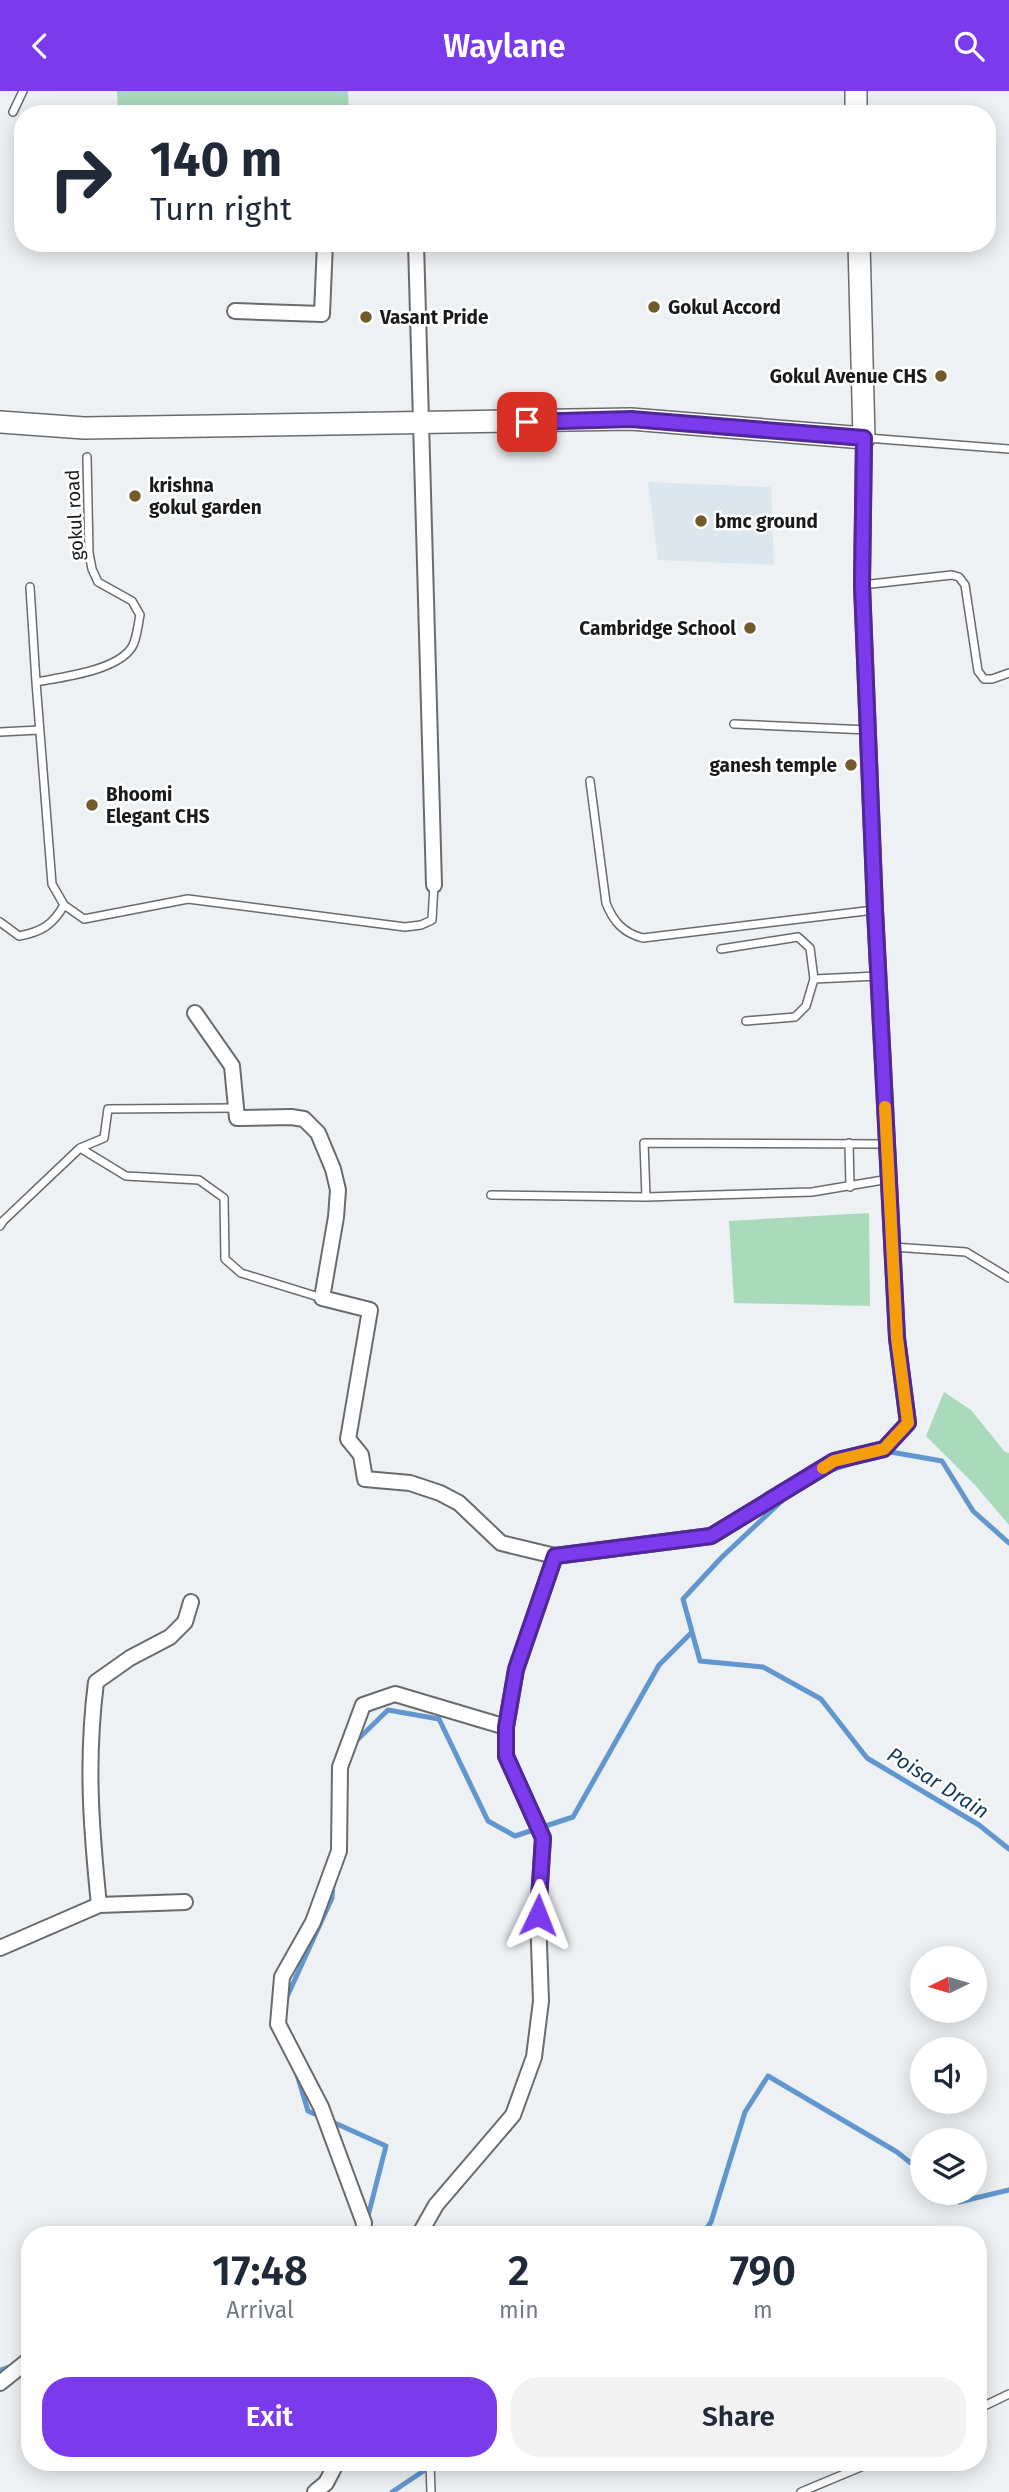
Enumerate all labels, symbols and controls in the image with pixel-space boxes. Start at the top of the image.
icon: back [21,27,59,65]
text: Waylane [443,27,566,65]
icon: search [950,27,988,65]
text: 140 m [150,130,282,189]
icon: right [35,133,126,224]
text: Turn right [150,190,292,228]
place label: Gokul Accord [668,296,781,319]
marker: Gokul Accord [646,299,662,315]
place label: Vasant Pride [379,306,488,329]
marker: Vasant Pride [358,309,374,325]
place label: Gokul Avenue CHS [770,365,927,388]
marker: Gokul Avenue CHS [933,368,949,384]
pin [497,392,557,452]
icon: arrive [508,403,546,441]
street label: gokul road [61,469,88,561]
place label: krishna gokul garden [149,474,262,519]
marker: krishna gokul garden [127,488,143,504]
place label: bmc ground [715,510,818,533]
marker: bmc ground [693,513,709,529]
place label: Cambridge School [579,617,736,640]
marker: Cambridge School [742,620,758,636]
place label: ganesh temple [710,754,837,777]
marker: ganesh temple [843,757,859,773]
place label: Bhoomi Elegant CHS [106,783,210,828]
marker: Bhoomi Elegant CHS [84,797,100,813]
water label: Poisar Drain [882,1741,994,1825]
position arrow [501,1878,575,1952]
north arrow [910,1946,987,2023]
map controls [910,1946,987,2205]
button: sound [910,2037,987,2114]
button: layers [910,2128,987,2205]
text: 17:48 [212,2246,308,2296]
text: 2 [508,2246,530,2296]
text: 790 [730,2246,796,2296]
text: Arrival [226,2296,294,2324]
text: min [499,2296,539,2324]
text: m [753,2296,773,2324]
button: Exit [42,2377,497,2457]
button: Share [511,2377,966,2457]

